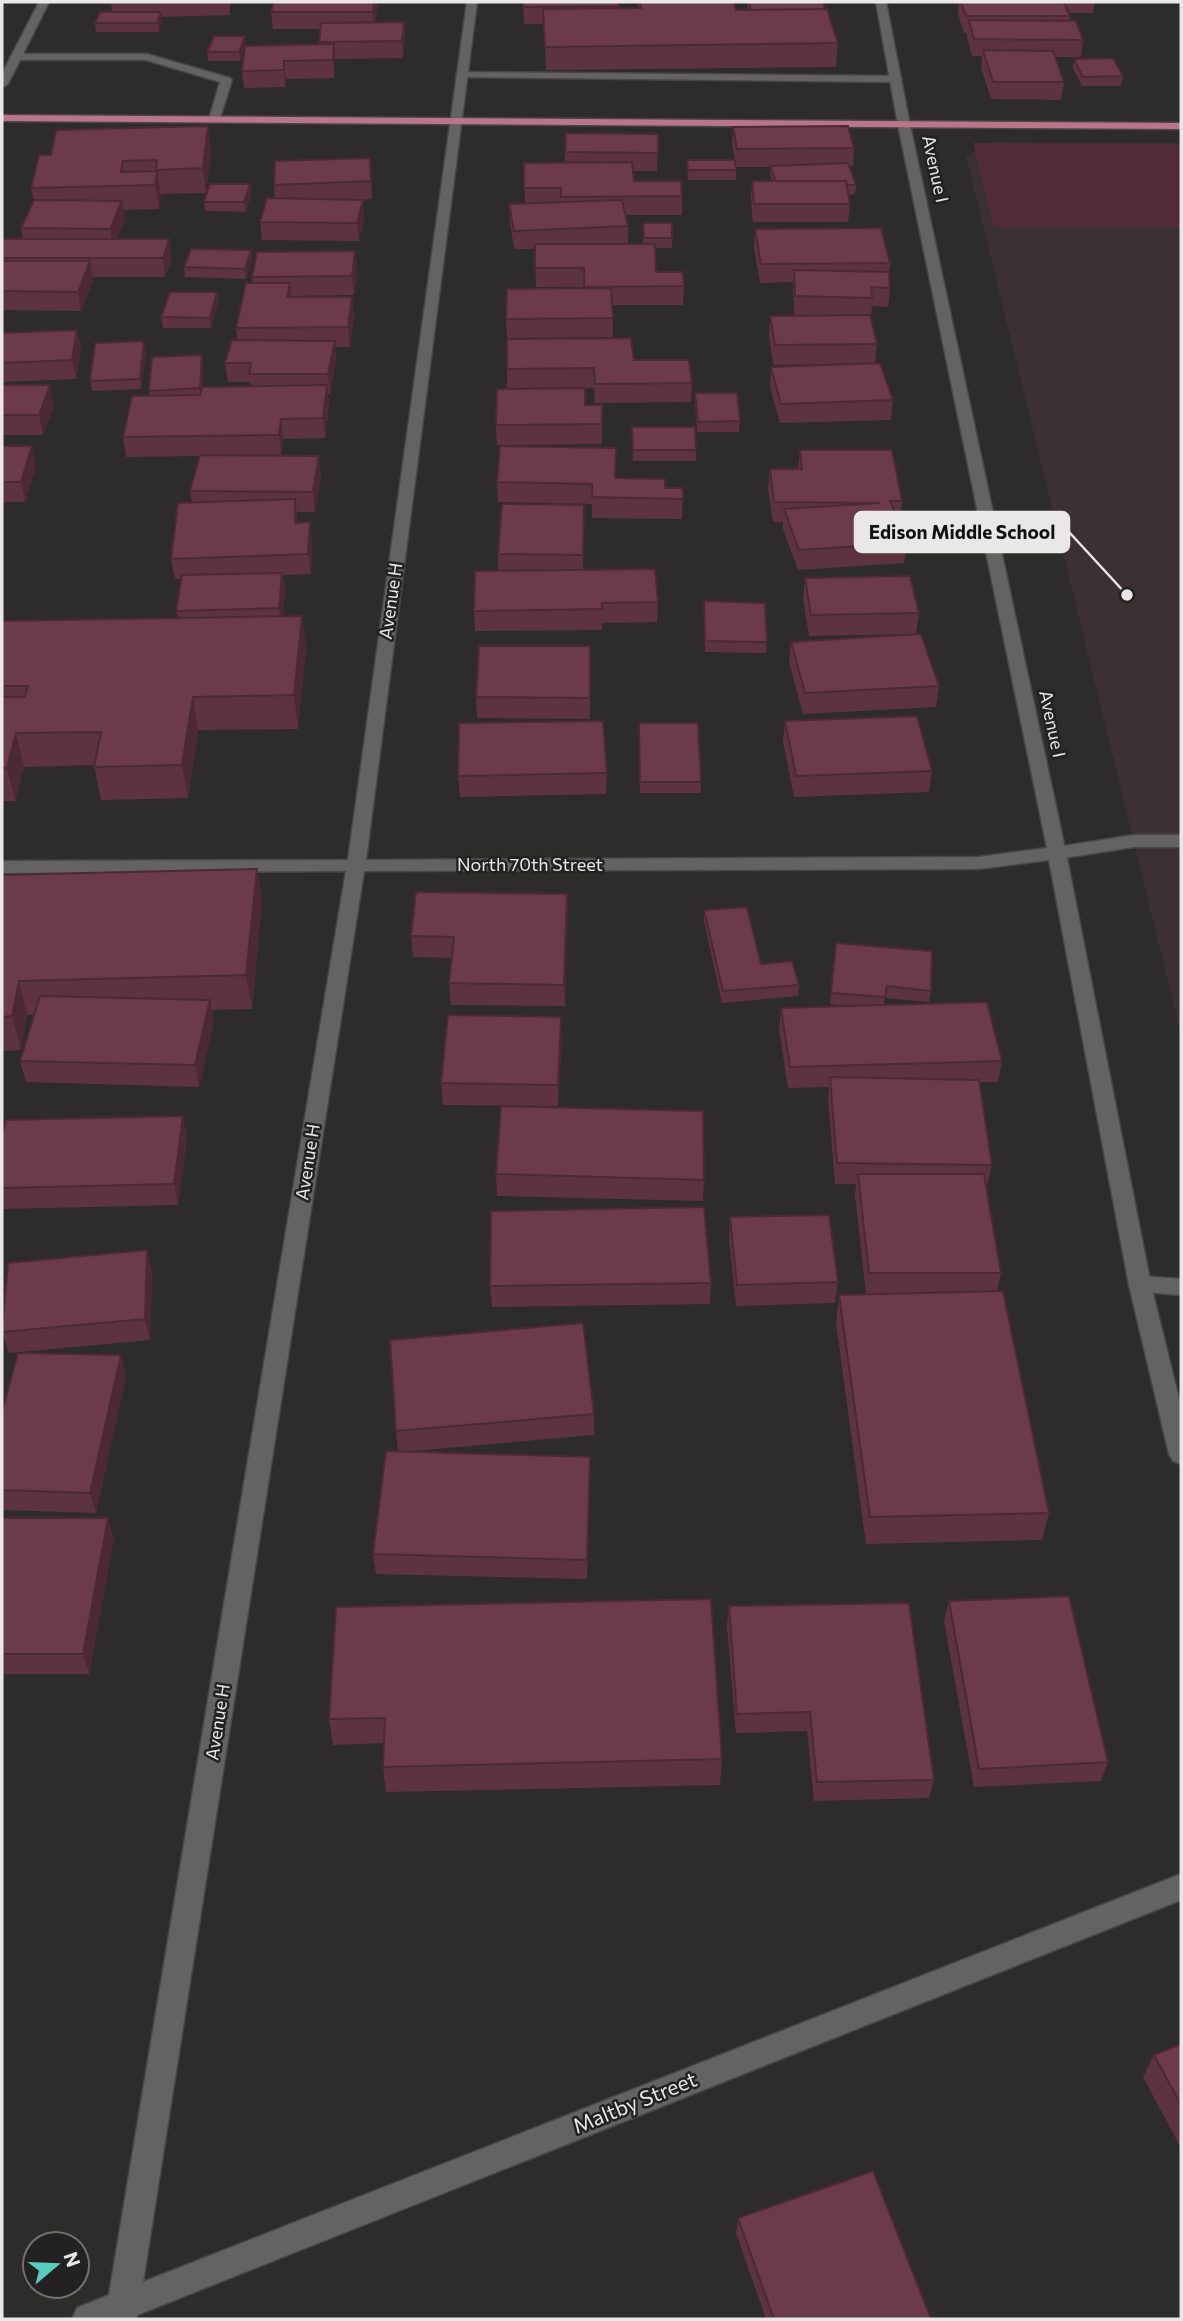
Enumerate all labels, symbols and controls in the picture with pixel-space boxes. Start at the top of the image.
street label: Avenue I [918,133,954,205]
callout: Edison Middle School [855,512,1069,552]
text: Edison Middle School [869,520,1055,543]
street label: Avenue H [374,561,406,640]
street label: Avenue I [1035,688,1071,760]
street label: North 70th Street [457,853,603,875]
street label: Avenue H [290,1122,324,1202]
street label: Avenue H [200,1682,234,1762]
street label: Maltby Street [569,2065,700,2138]
north arrow [21,2230,91,2300]
text: N [59,2249,86,2270]

